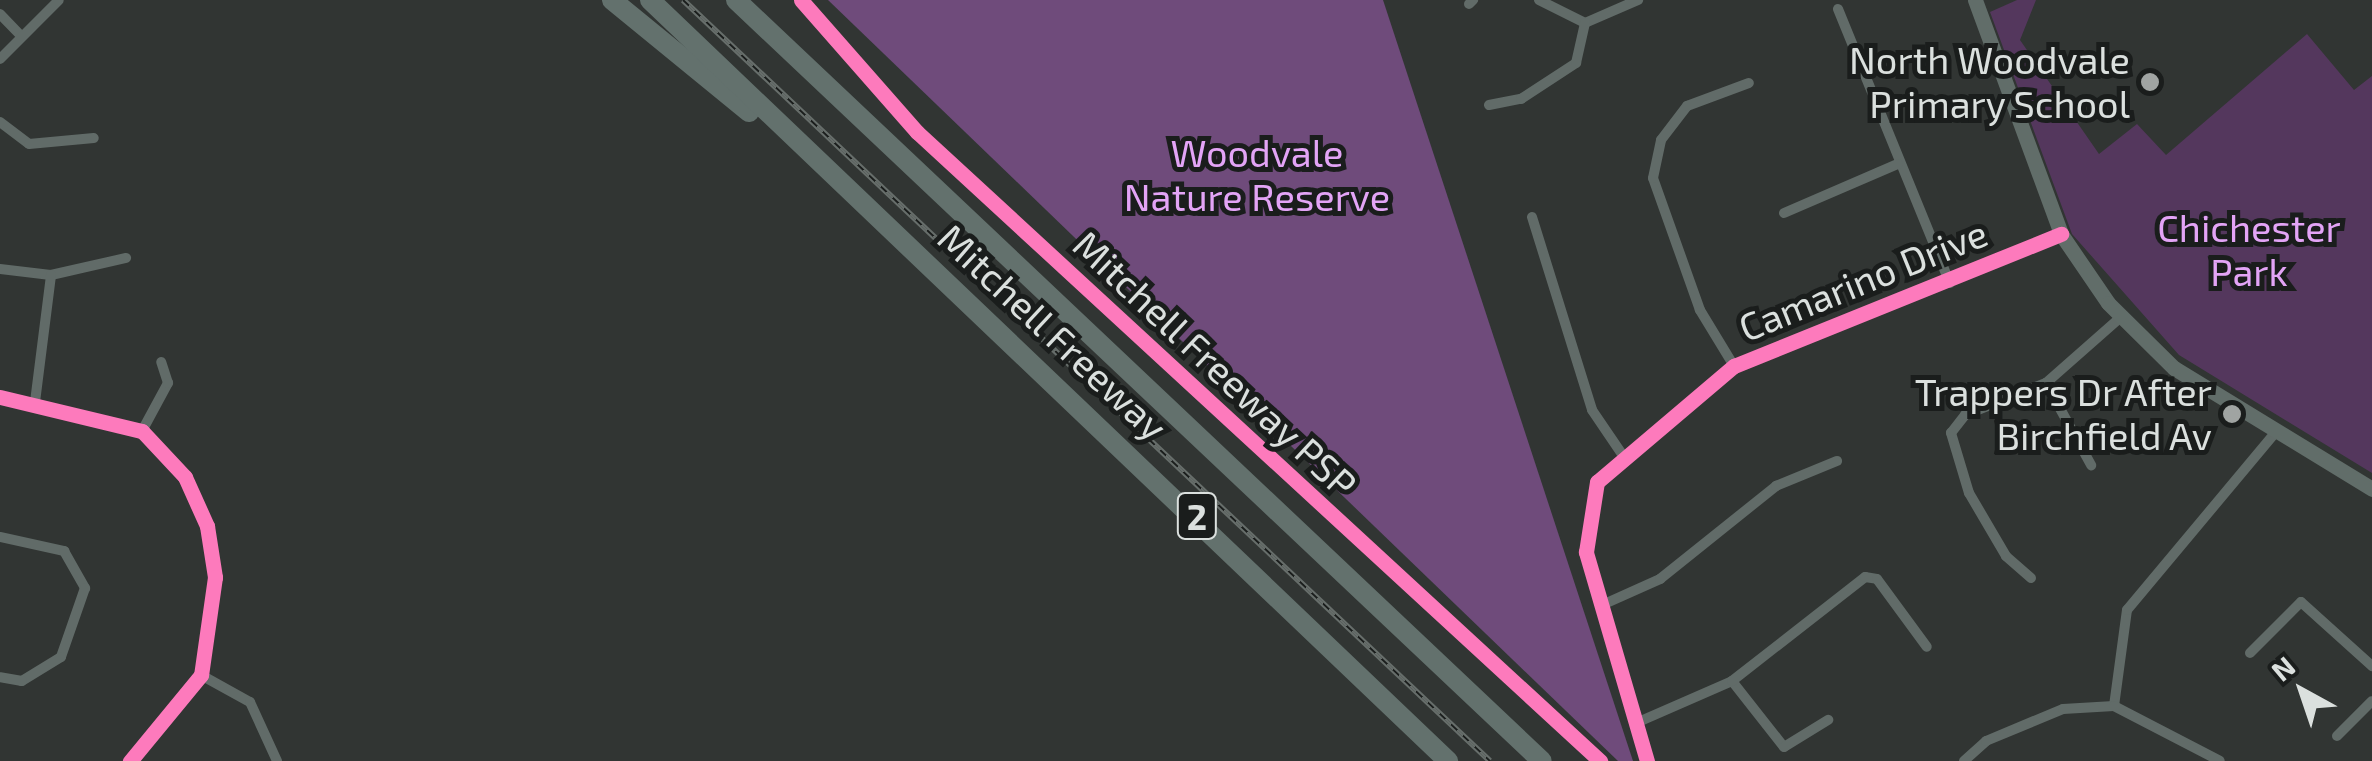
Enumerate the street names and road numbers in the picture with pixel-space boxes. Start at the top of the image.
street label: Camarino Drive [1732,209,1994,351]
street label: Mitchell Freeway [929,214,1177,450]
street label: Mitchell Freeway PSP [1064,221,1366,507]
road number: 2 [1174,486,1220,546]

